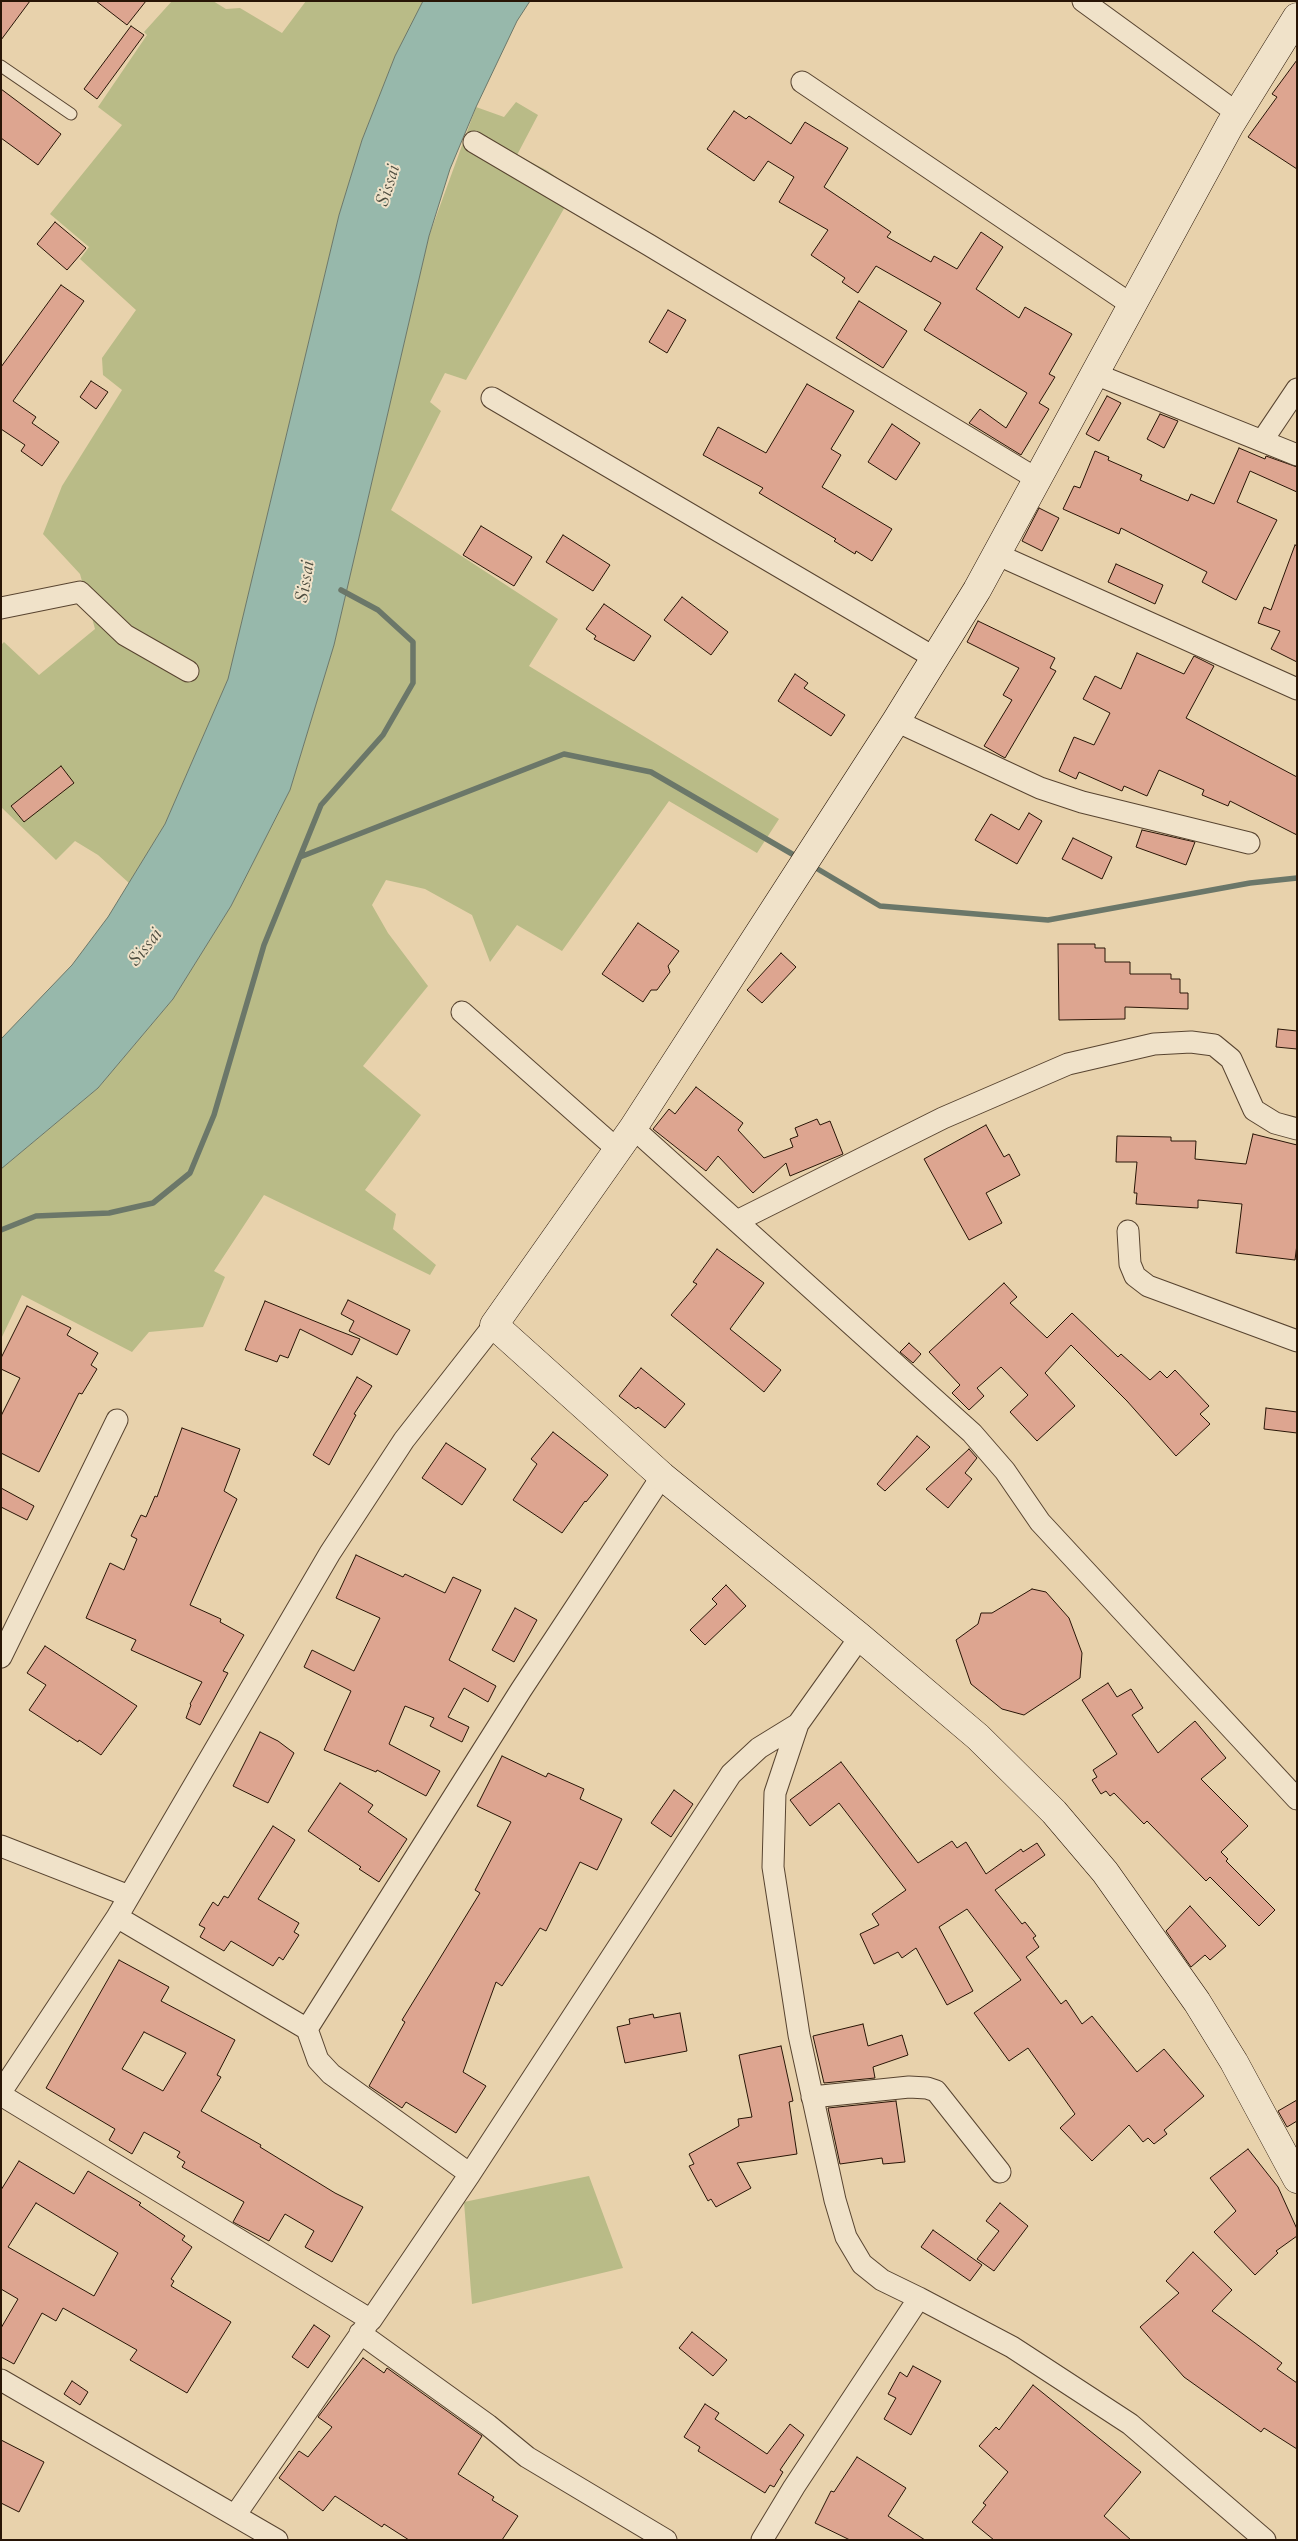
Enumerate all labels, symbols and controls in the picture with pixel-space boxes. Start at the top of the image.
water label: Sissai [372,162,406,210]
water label: Sissai [291,559,321,605]
water label: Sissai [124,924,168,972]

